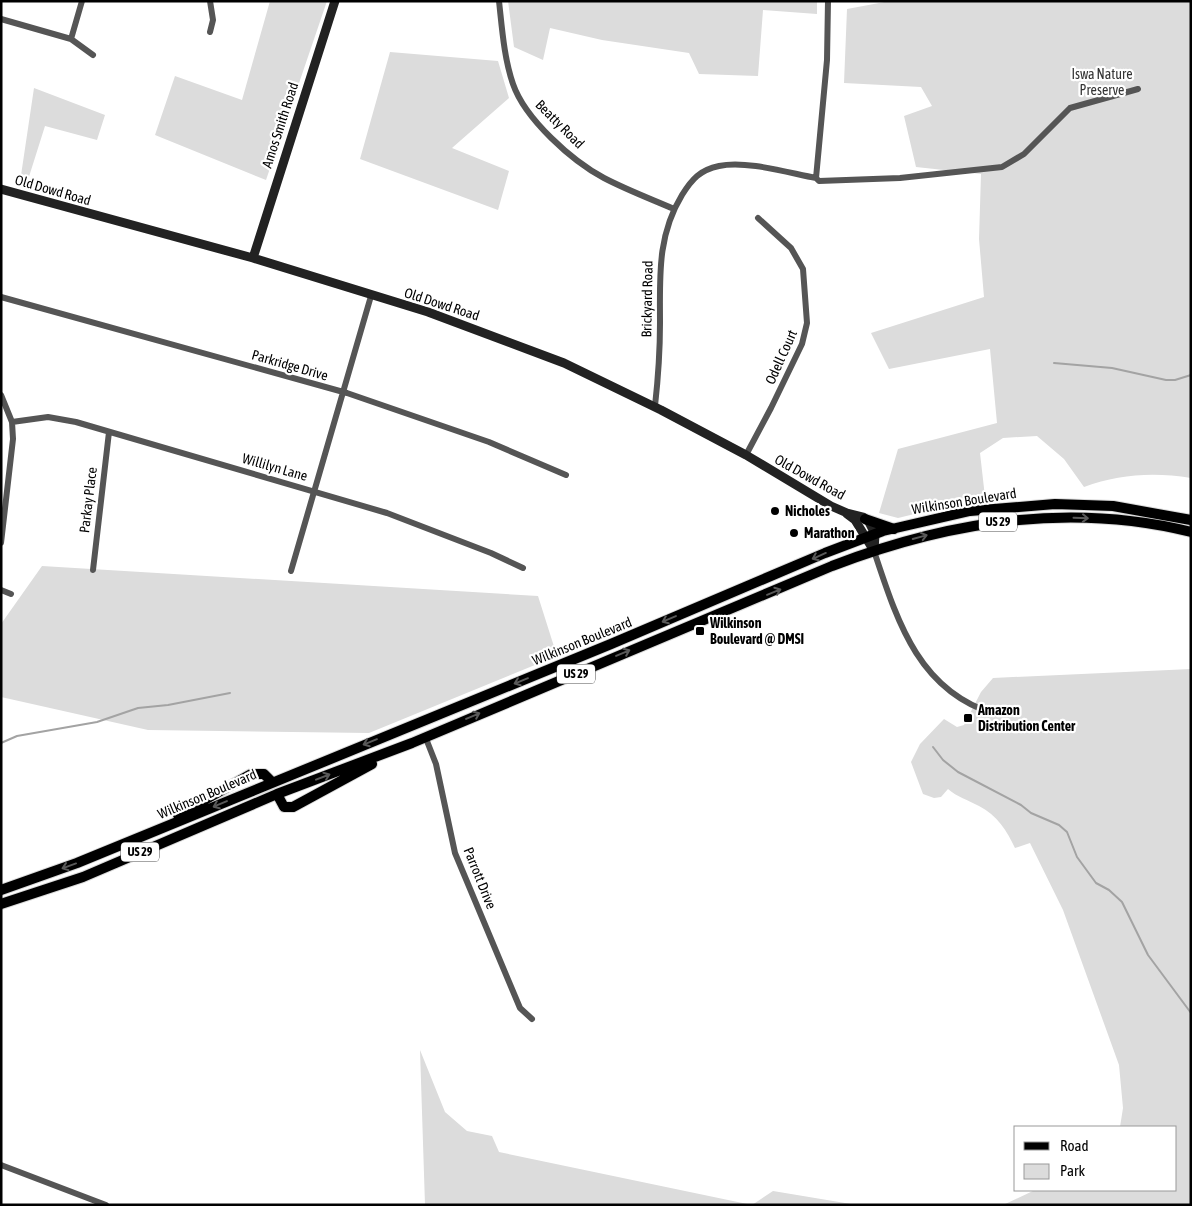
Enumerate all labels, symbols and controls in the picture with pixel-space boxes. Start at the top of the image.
park label: Iswa Nature Preserve [1071,66,1133,98]
street label: Amos Smith Road [259,80,301,170]
street label: Beatty Road [532,96,588,152]
street label: Old Dowd Road [13,172,93,208]
street label: Brickyard Road [638,260,656,338]
street label: Old Dowd Road [402,284,482,324]
street label: Odell Court [762,327,800,387]
street label: Parkridge Drive [250,346,330,384]
street label: Willilyn Lane [241,450,309,484]
street label: Old Dowd Road [772,451,848,503]
street label: Parkay Place [76,466,100,534]
street label: Wilkinson Boulevard [911,485,1017,517]
place label: Nicholes [785,503,830,519]
marker: Nicholes [769,505,781,517]
road number: US 29 [979,512,1017,532]
one-way arrow [1073,513,1089,523]
place label: Marathon [804,525,855,541]
marker: Marathon [788,527,800,539]
one-way arrow [912,531,928,541]
one-way arrow [812,551,827,561]
one-way arrow [766,587,781,596]
street label: Wilkinson Boulevard [530,614,634,668]
place label: Wilkinson Boulevard @ DMSI [709,615,804,647]
one-way arrow [662,616,677,625]
marker: Wilkinson Boulevard @ DMSI [694,625,706,637]
one-way arrow [615,648,630,658]
road number: US 29 [557,664,595,684]
one-way arrow [514,677,529,686]
place label: Amazon Distribution Center [977,702,1076,734]
one-way arrow [466,711,481,720]
marker: Amazon Distribution Center [962,712,974,724]
one-way arrow [363,738,378,747]
street label: Wilkinson Boulevard [155,766,259,822]
one-way arrow [315,772,330,781]
one-way arrow [213,799,228,809]
road number: US 29 [121,842,159,862]
street label: Parrott Drive [460,845,500,911]
one-way arrow [62,862,78,871]
legend [1014,1126,1177,1191]
text: Road [1060,1137,1089,1154]
text: Park [1060,1162,1085,1179]

